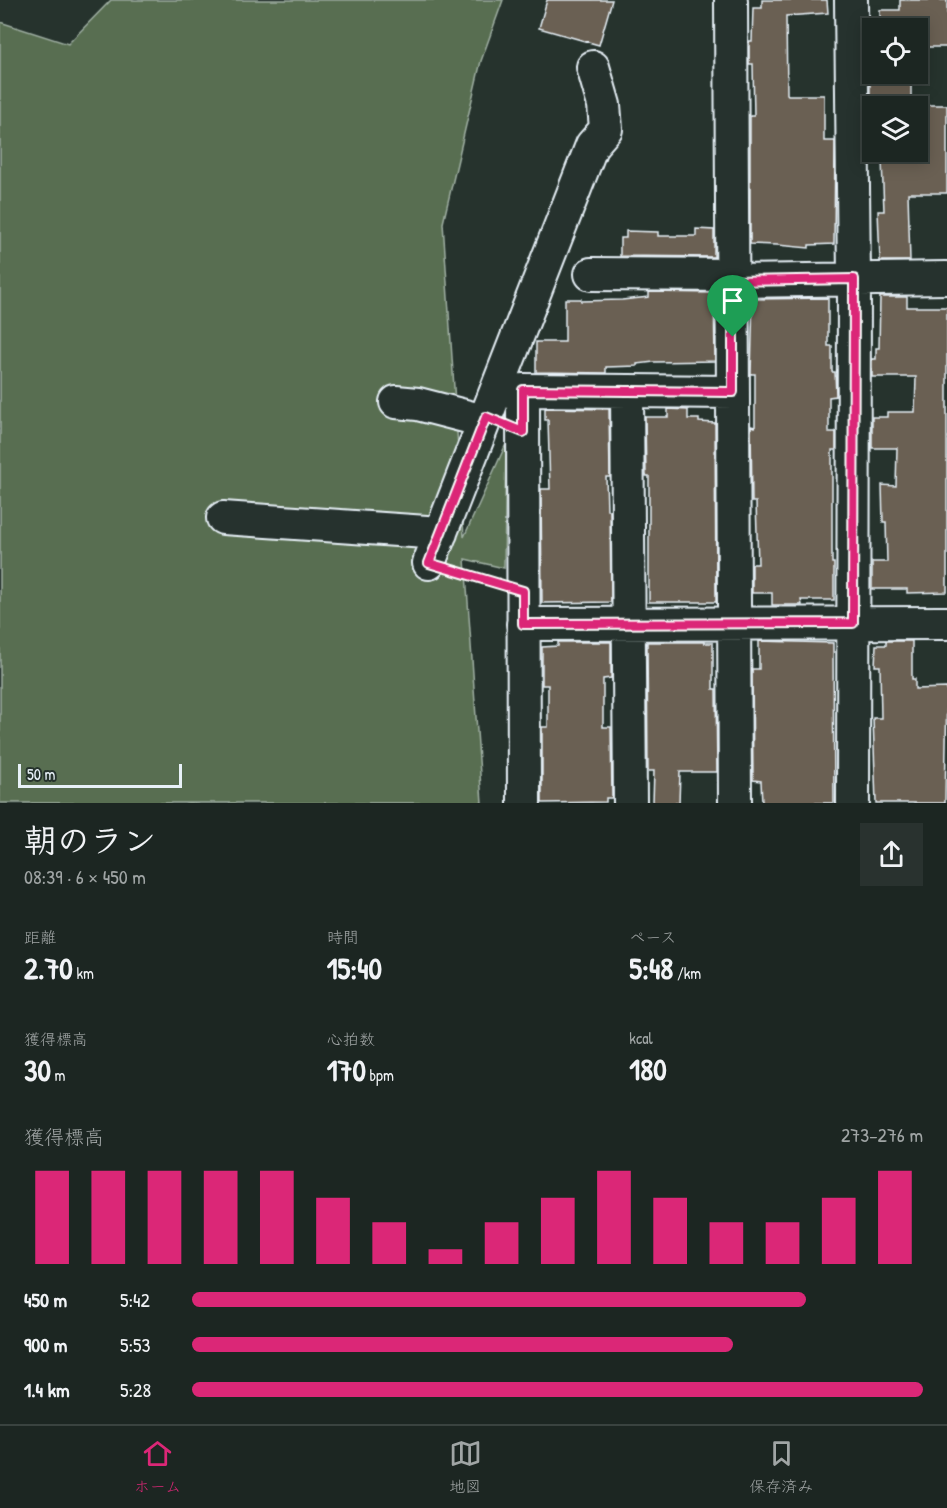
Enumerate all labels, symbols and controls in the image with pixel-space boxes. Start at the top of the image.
map controls [862,18,928,162]
button: locate [862,18,928,84]
button: layers [862,96,928,162]
pin [707,275,758,337]
icon: arrive [716,284,749,317]
scale bar [18,761,182,788]
text: 50 m [27,763,56,785]
text: 朝のラン [24,818,156,862]
button: share [860,823,923,886]
text: 08:39 · 6 × 450 m [24,863,146,890]
text: 距離 [24,926,56,948]
text: 時間 [327,926,359,948]
text: ペース [629,926,676,948]
text: 2.70 [24,948,73,988]
text: 15:40 [327,948,382,988]
text: 5:48 [629,948,673,988]
text: km [73,962,94,984]
text: /km [673,962,701,984]
text: kcal [629,1027,653,1049]
text: 獲得標高 [24,1028,88,1050]
text: 心拍数 [327,1028,375,1050]
text: 180 [629,1049,667,1089]
text: 30 [24,1050,51,1090]
text: 170 [327,1050,366,1090]
text: m [51,1064,65,1086]
text: bpm [366,1064,394,1086]
text: 273–276 m [841,1121,923,1148]
text: 獲得標高 [24,1123,104,1150]
text: 450 m [24,1286,67,1313]
text: 5:42 [120,1286,150,1313]
text: 900 m [24,1331,67,1358]
text: 5:53 [120,1331,151,1358]
text: 1.4 km [24,1376,70,1403]
text: 5:28 [120,1376,151,1403]
tab: ホーム [134,1437,181,1497]
tab: 地図 [449,1437,482,1497]
tab: 保存済み [749,1437,813,1497]

